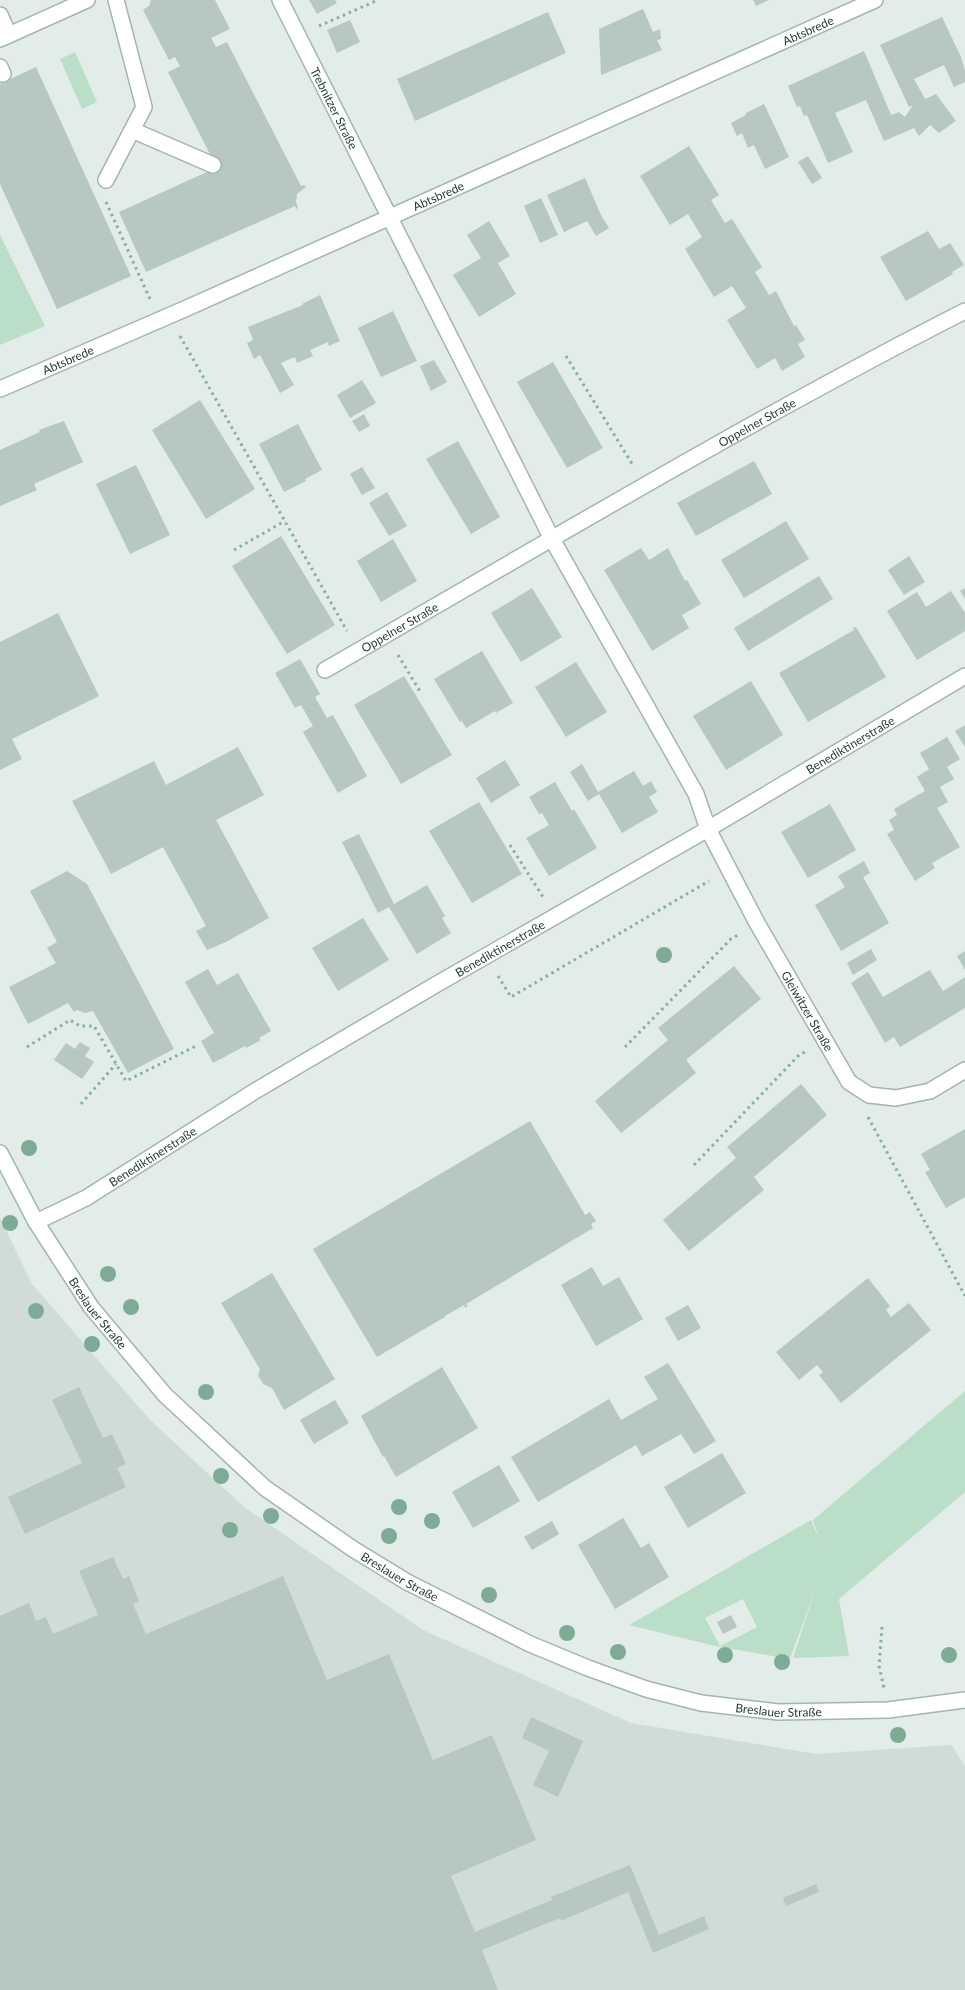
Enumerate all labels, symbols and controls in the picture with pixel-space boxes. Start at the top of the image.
street label: Abtsbrede [780,12,836,48]
street label: Trebnitzer Straße [308,65,361,152]
street label: Abtsbrede [410,178,466,214]
street label: Abtsbrede [40,342,96,377]
street label: Oppelner Straße [715,395,798,450]
street label: Oppelner Straße [358,599,441,655]
street label: Benediktinerstraße [803,712,897,777]
street label: Benediktinerstraße [452,917,547,980]
street label: Gleiwitzer Straße [779,968,837,1054]
street label: Benediktinerstraße [106,1123,199,1189]
street label: Breslauer Straße [66,1274,130,1352]
street label: Breslauer Straße [359,1548,441,1604]
street label: Breslauer Straße [735,1700,822,1720]

